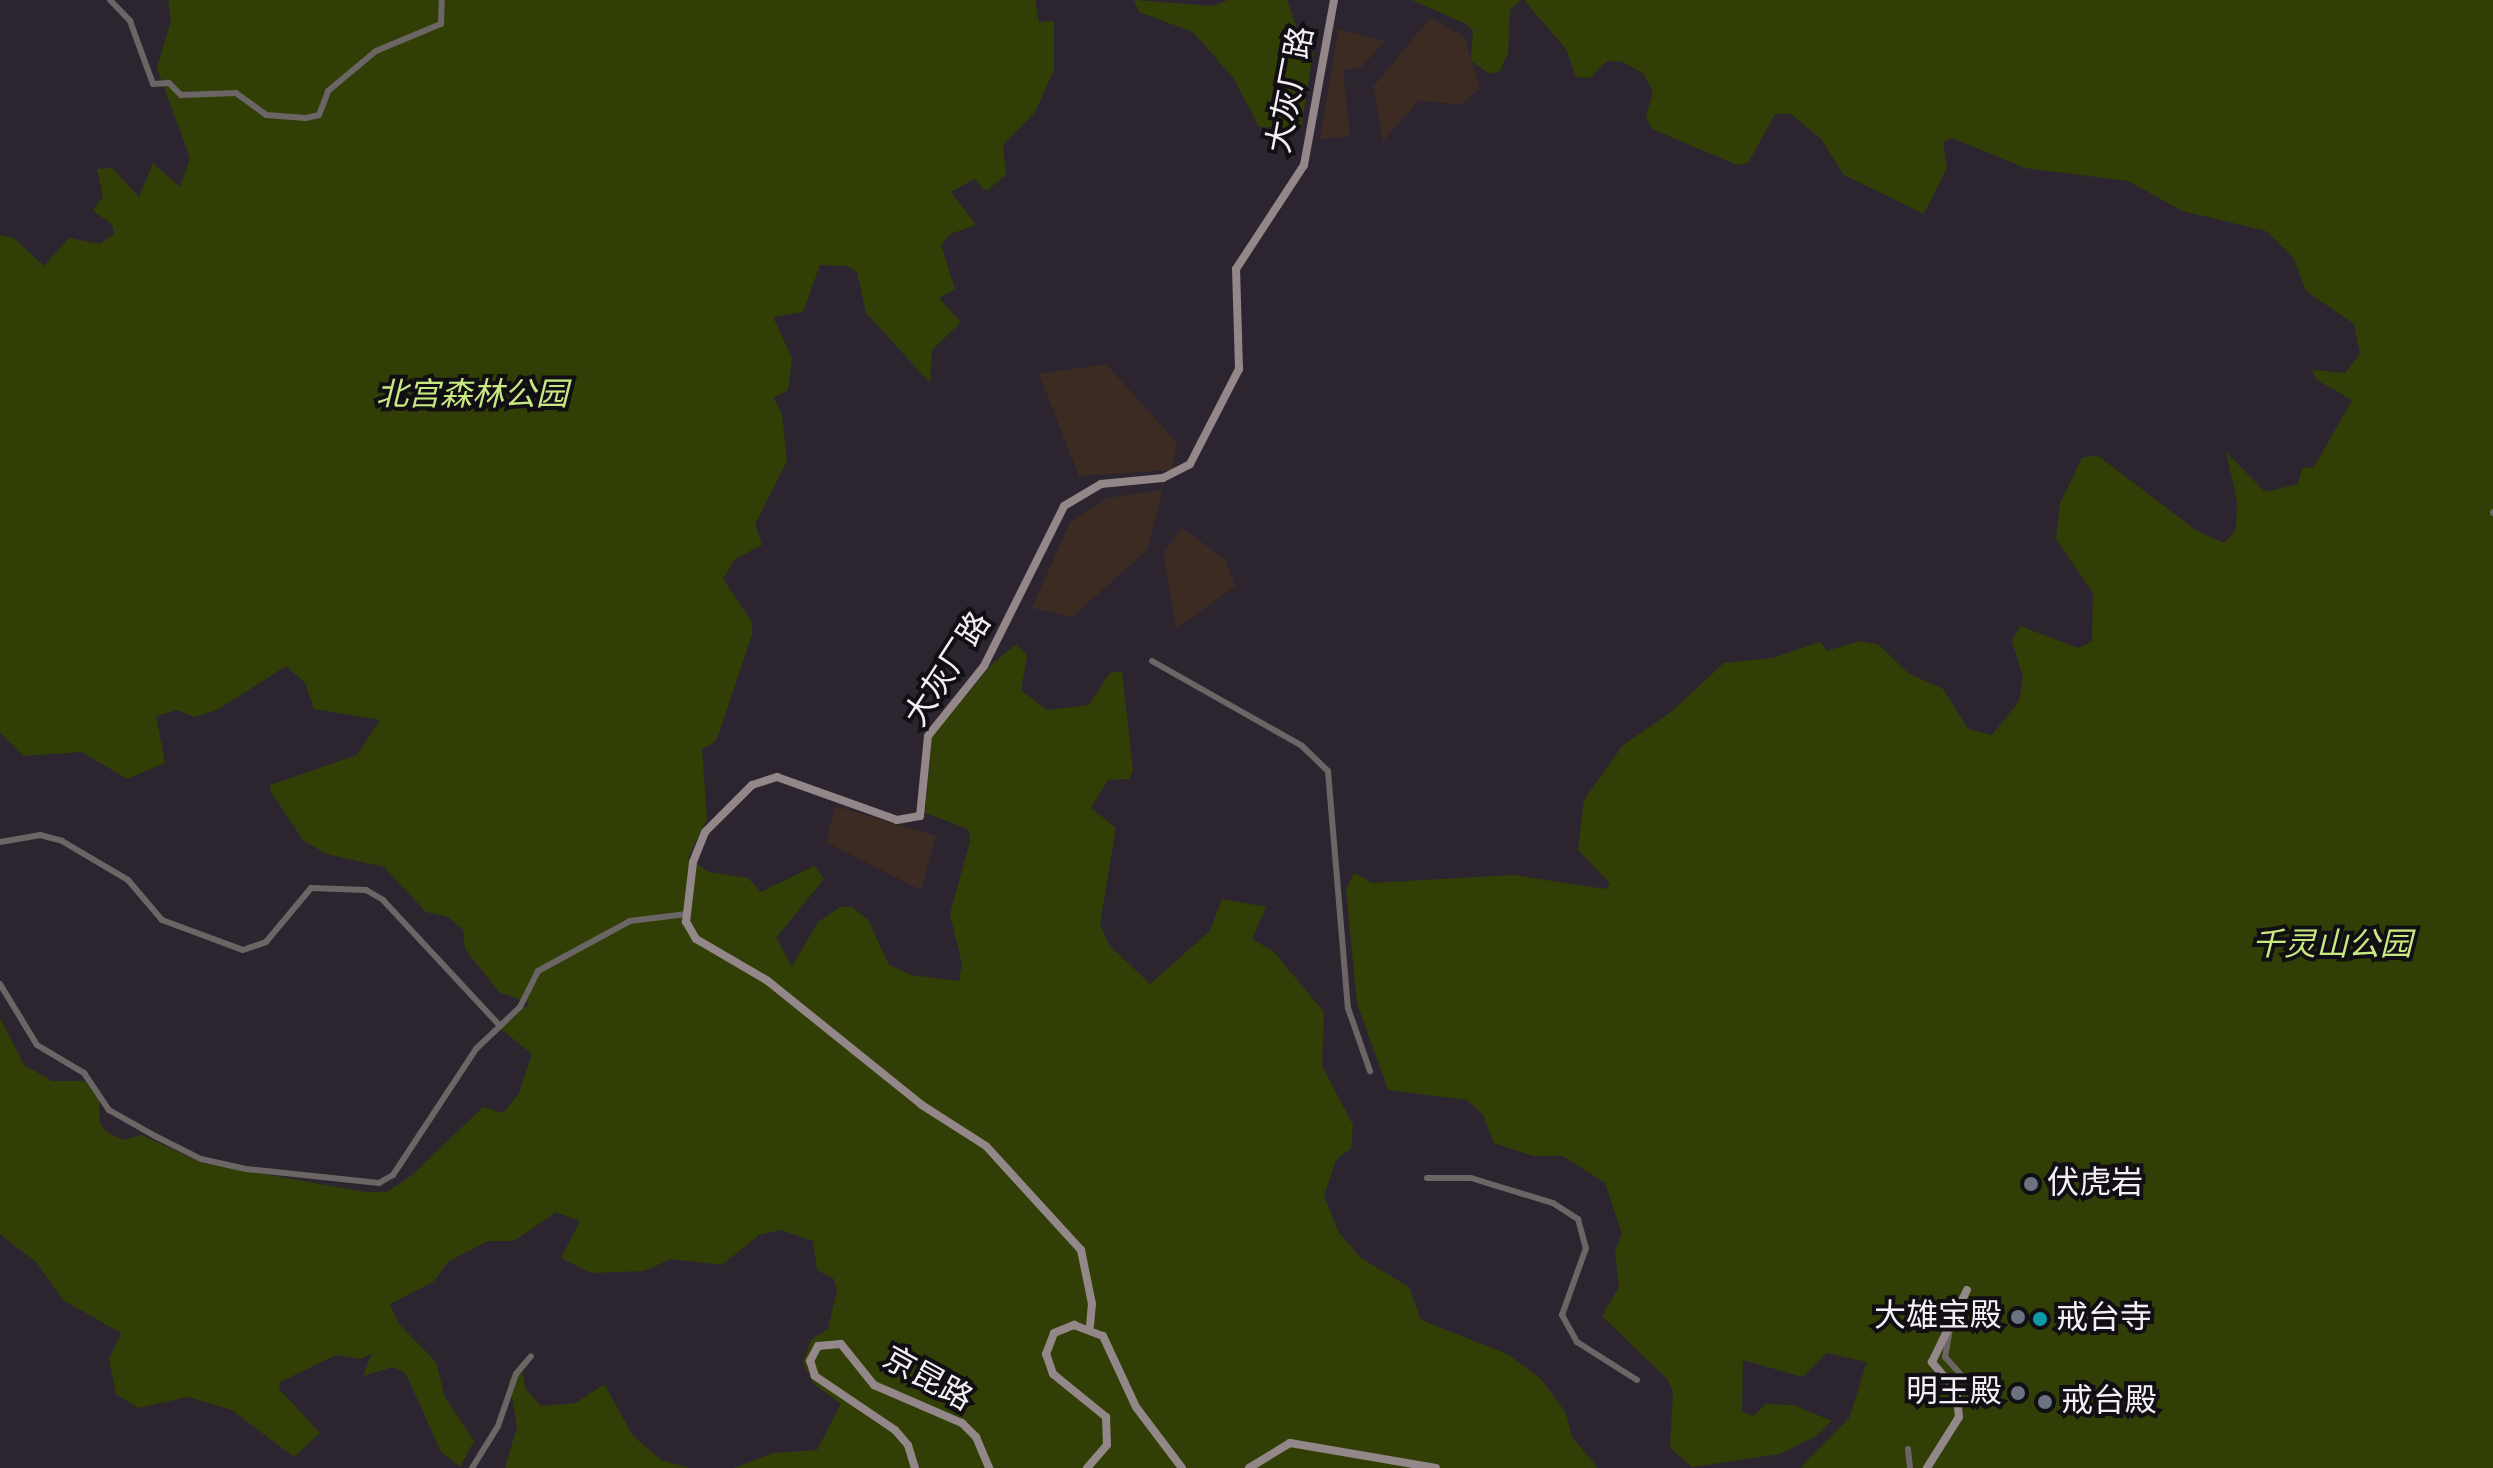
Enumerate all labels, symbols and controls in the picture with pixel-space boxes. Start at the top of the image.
street label: 大灰厂路 [1261,24,1323,156]
park label: 北宫森林公园 [376,377,568,415]
street label: 大灰厂路 [898,606,1000,734]
park label: 千灵山公园 [2252,927,2412,965]
place label: 伏虎岩 [2047,1165,2143,1203]
marker: 伏虎岩 [2022,1175,2040,1193]
place label: 大雄宝殿 [1874,1298,2002,1336]
place label: 戒台寺 [2056,1300,2152,1338]
marker: 大雄宝殿 [2009,1308,2027,1326]
marker: 戒台寺 [2031,1310,2049,1328]
street label: 京昆路 [876,1340,978,1420]
place label: 明王殿 [1906,1374,2002,1412]
place label: 戒台殿 [2061,1383,2157,1421]
marker: 明王殿 [2009,1384,2027,1402]
marker: 戒台殿 [2036,1393,2054,1411]

